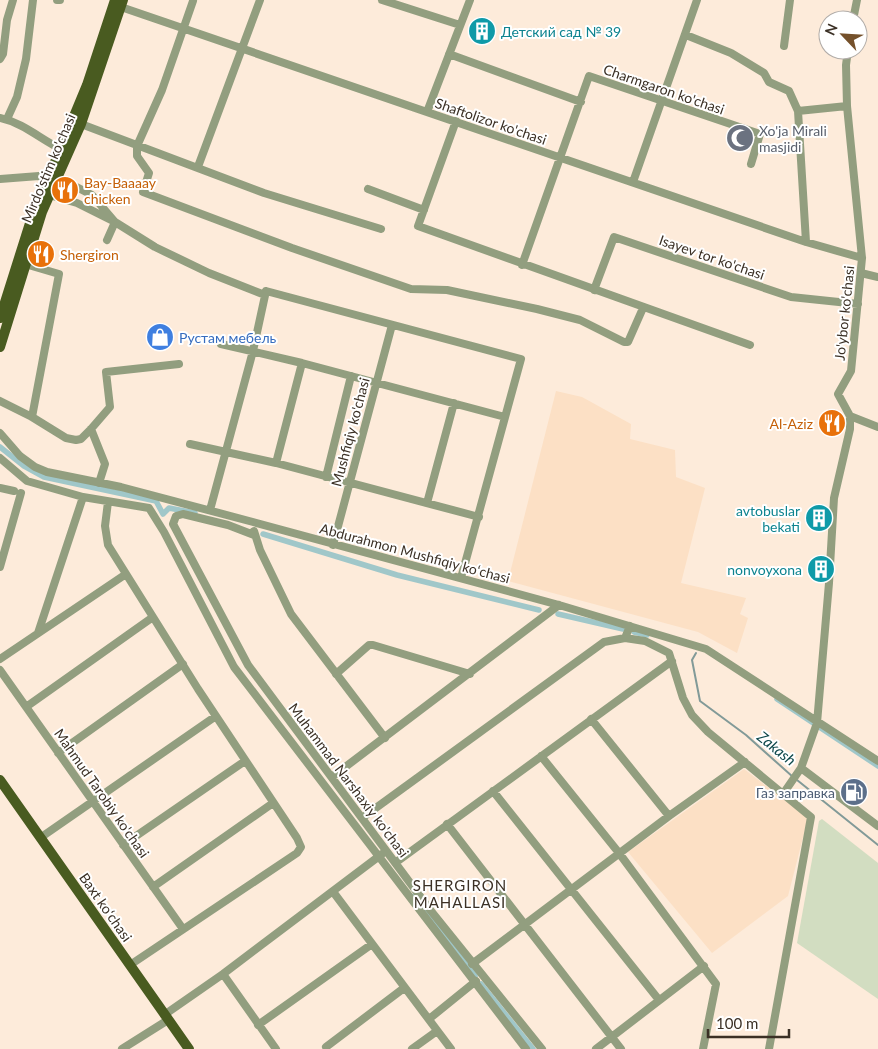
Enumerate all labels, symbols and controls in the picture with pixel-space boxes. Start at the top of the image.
north arrow [818,10,868,60]
building icon: Детский сад № 39 [467,16,497,46]
text: N [821,21,841,38]
place label: Детский сад № 39 [501,23,621,40]
street label: Charmgaron ko'chasi [601,60,727,118]
street label: Shaftolizor ko'chasi [433,94,549,148]
street label: Mirdo'stim ko'chasi [17,111,79,225]
place label: Xo'ja Mirali masjidi [759,122,827,155]
mosque icon: Xo'ja Mirali masjidi [725,123,755,153]
place label: Bay-Baaaay chicken [84,174,157,207]
restaurant icon: Bay-Baaaay chicken [50,175,80,205]
street label: Isayev tor ko'chasi [657,231,767,283]
restaurant icon: Shergiron [26,239,56,269]
place label: Shergiron [60,246,119,263]
street label: Jo'ybor ko'chasi [831,265,857,361]
shop icon: Рустам мебель [145,322,175,352]
place label: Рустам мебель [179,329,277,346]
street label: Mushfiqiy ko'chasi [327,376,373,488]
restaurant icon: Al-Aziz [817,408,847,438]
place label: Al-Aziz [770,415,813,432]
place label: avtobuslar bekati [736,502,800,535]
building icon: avtobuslar bekati [804,503,834,533]
street label: Abdurahmon Mushfiqiy koʻchasi [318,519,512,587]
building icon: nonvoyxona [806,554,836,584]
place label: nonvoyxona [727,561,802,578]
street label: Muhammad Narshaxiy ko'chasi [285,700,413,860]
street label: Mahmud Tarobiy ko'chasi [51,725,153,861]
water label: Zakash [753,726,800,769]
fuel station icon: Газ заправка [839,777,869,807]
place label: Газ заправка [756,784,835,801]
street label: Baxt koʻchasi [76,869,136,945]
district label: SHERGIRON MAHALLASI [413,876,507,911]
scale bar [708,1006,789,1038]
text: 100 m [716,1014,758,1032]

